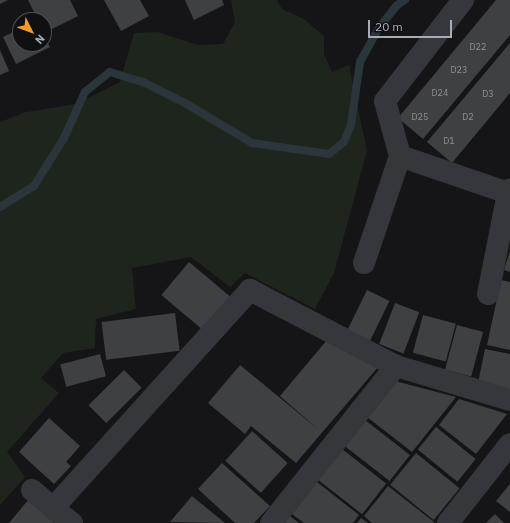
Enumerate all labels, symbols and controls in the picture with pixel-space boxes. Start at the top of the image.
north arrow [12,12,52,52]
scale bar [370,12,454,38]
text: 20 m [375,19,403,34]
text: N [32,32,48,47]
house number: D22 [470,42,486,52]
house number: D23 [451,65,467,75]
house number: D24 [432,88,448,98]
house number: D3 [482,89,494,99]
house number: D25 [412,112,428,122]
house number: D2 [462,112,474,122]
house number: D1 [443,136,455,146]

